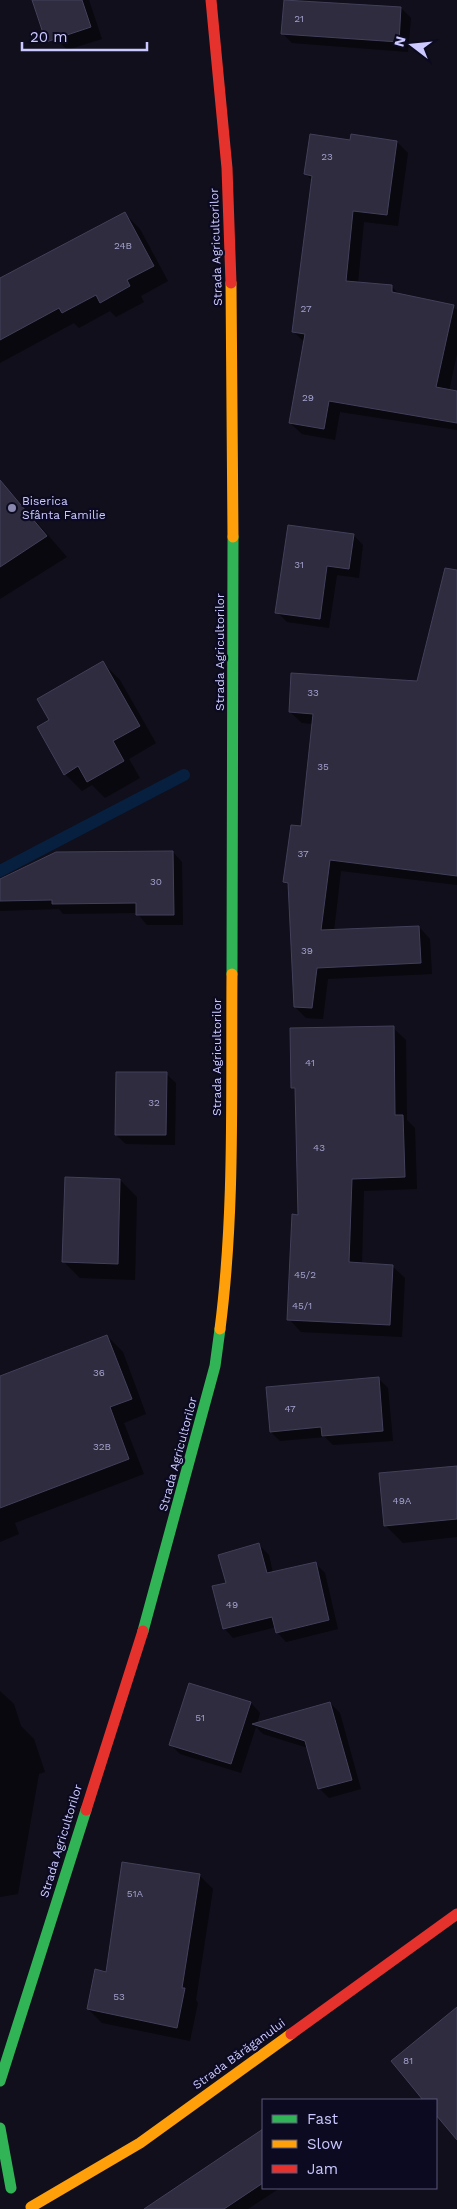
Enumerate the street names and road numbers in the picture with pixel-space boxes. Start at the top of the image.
street label: Strada Agricultorilor [207,188,225,306]
street label: Strada Agricultorilor [213,593,227,711]
street label: Strada Agricultorilor [210,998,224,1116]
street label: Strada Agricultorilor [156,1395,200,1513]
street label: Strada Agricultorilor [37,1782,85,1899]
street label: Strada Bărăganului [190,2016,288,2092]

